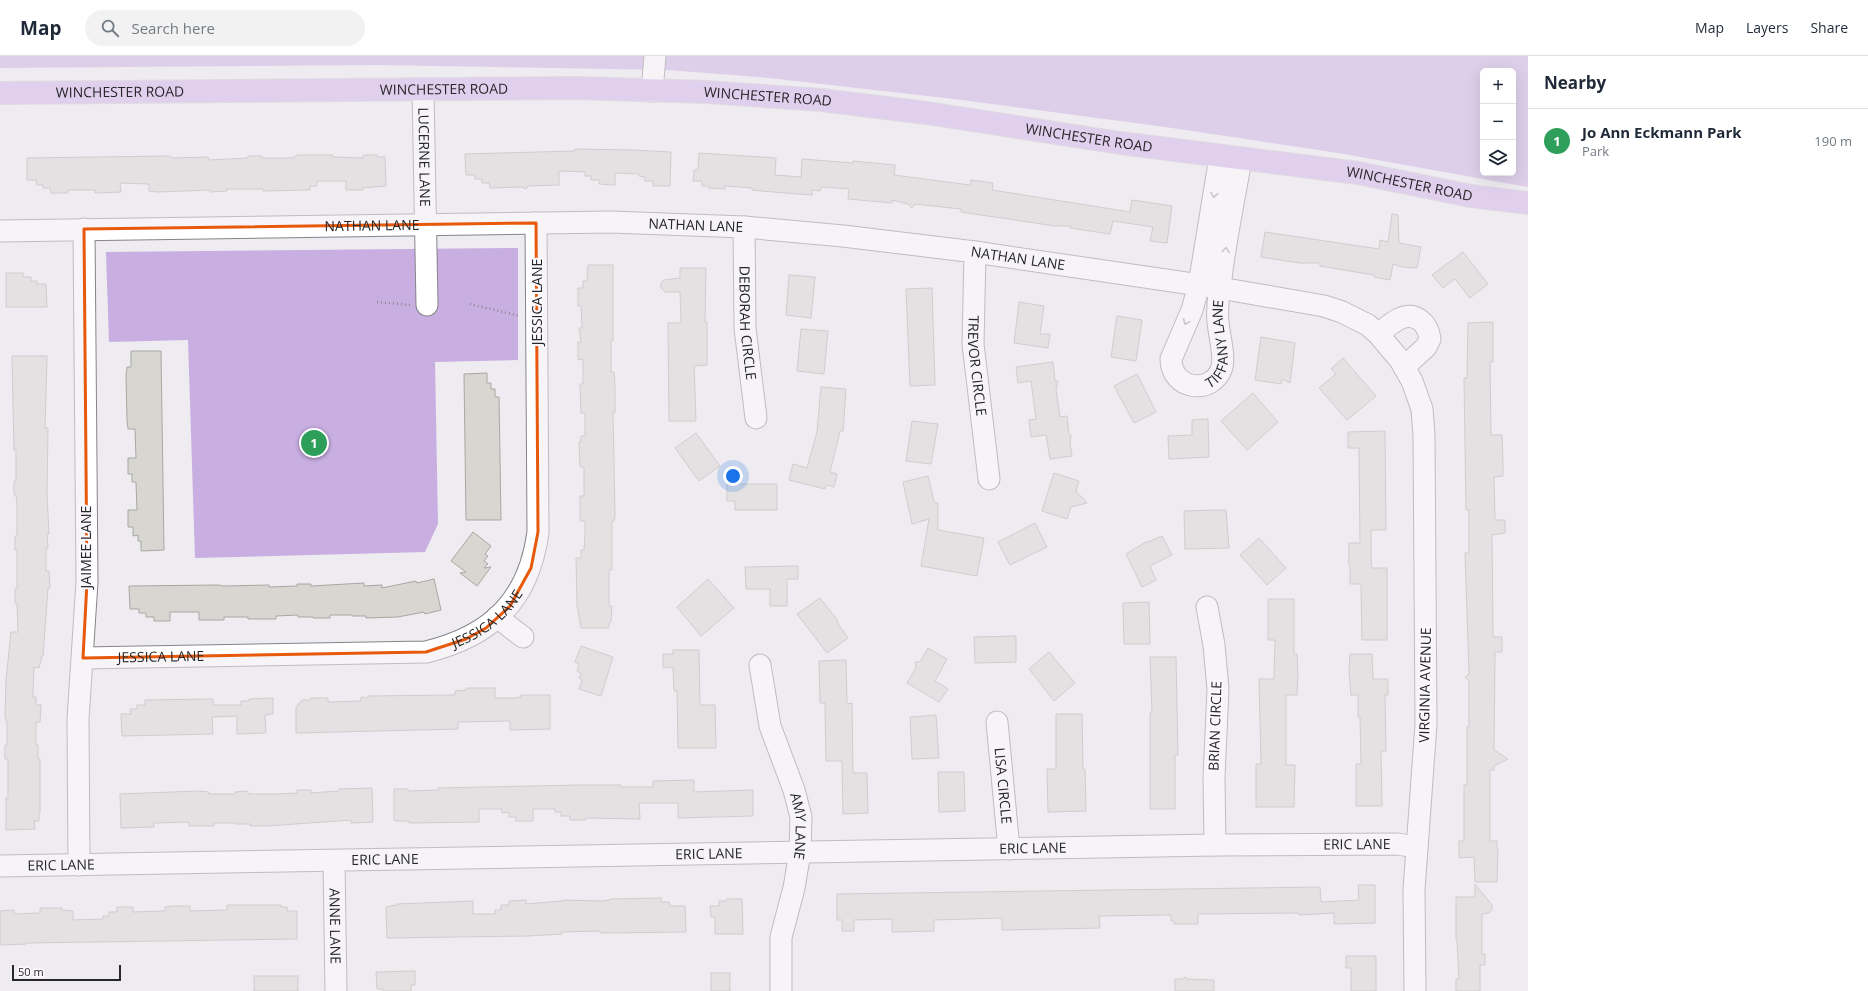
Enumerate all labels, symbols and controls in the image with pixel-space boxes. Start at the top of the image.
search box [85,10,365,46]
text: Map [20,15,61,41]
icon: search [99,17,121,39]
text: Search here [131,18,215,38]
text: Map [1695,18,1724,37]
text: Layers [1746,18,1788,37]
text: Share [1810,18,1848,37]
map controls [1480,68,1516,176]
button: + [1480,68,1516,104]
text: Nearby [1544,71,1606,94]
street label: WINCHESTER ROAD [380,79,508,99]
street label: WINCHESTER ROAD [56,81,184,102]
street label: WINCHESTER ROAD [703,82,833,110]
button: − [1480,104,1516,140]
street label: LUCERNE LANE [414,107,435,207]
street label: WINCHESTER ROAD [1024,118,1154,156]
text: Jo Ann Eckmann Park [1582,122,1742,142]
text: 1 [1553,132,1561,150]
text: 190 m [1814,132,1852,150]
button: layers [1480,140,1516,176]
text: Park [1582,142,1609,160]
street label: WINCHESTER ROAD [1345,162,1474,205]
one-way arrow [1210,192,1219,198]
street label: NATHAN LANE [648,213,744,236]
street label: NATHAN LANE [324,215,420,235]
street label: NATHAN LANE [970,242,1066,274]
one-way arrow [1221,247,1230,253]
street label: JESSICA LANE [527,259,546,347]
street label: DEBORAH CIRCLE [735,266,761,381]
street label: TIFFANY LANE [1202,299,1232,392]
street label: TREVOR CIRCLE [964,315,991,417]
one-way arrow [1183,318,1191,325]
pin: 1 [301,428,327,458]
your location [723,466,743,486]
street label: JAIMEE LANE [76,506,95,590]
street label: JESSICA LANE [447,586,527,653]
street label: VIRGINIA AVENUE [1414,627,1435,743]
street label: JESSICA LANE [115,646,204,666]
street label: BRIAN CIRCLE [1203,681,1226,771]
street label: LISA CIRCLE [990,747,1017,825]
street label: AMY LANE [786,791,811,861]
street label: ERIC LANE [1323,834,1391,853]
street label: ERIC LANE [999,838,1067,858]
street label: ERIC LANE [675,843,743,863]
street label: ERIC LANE [351,849,419,869]
street label: ERIC LANE [27,854,95,875]
street label: ANNE LANE [325,888,346,964]
scale bar [12,963,121,982]
text: 50 m [18,964,44,979]

